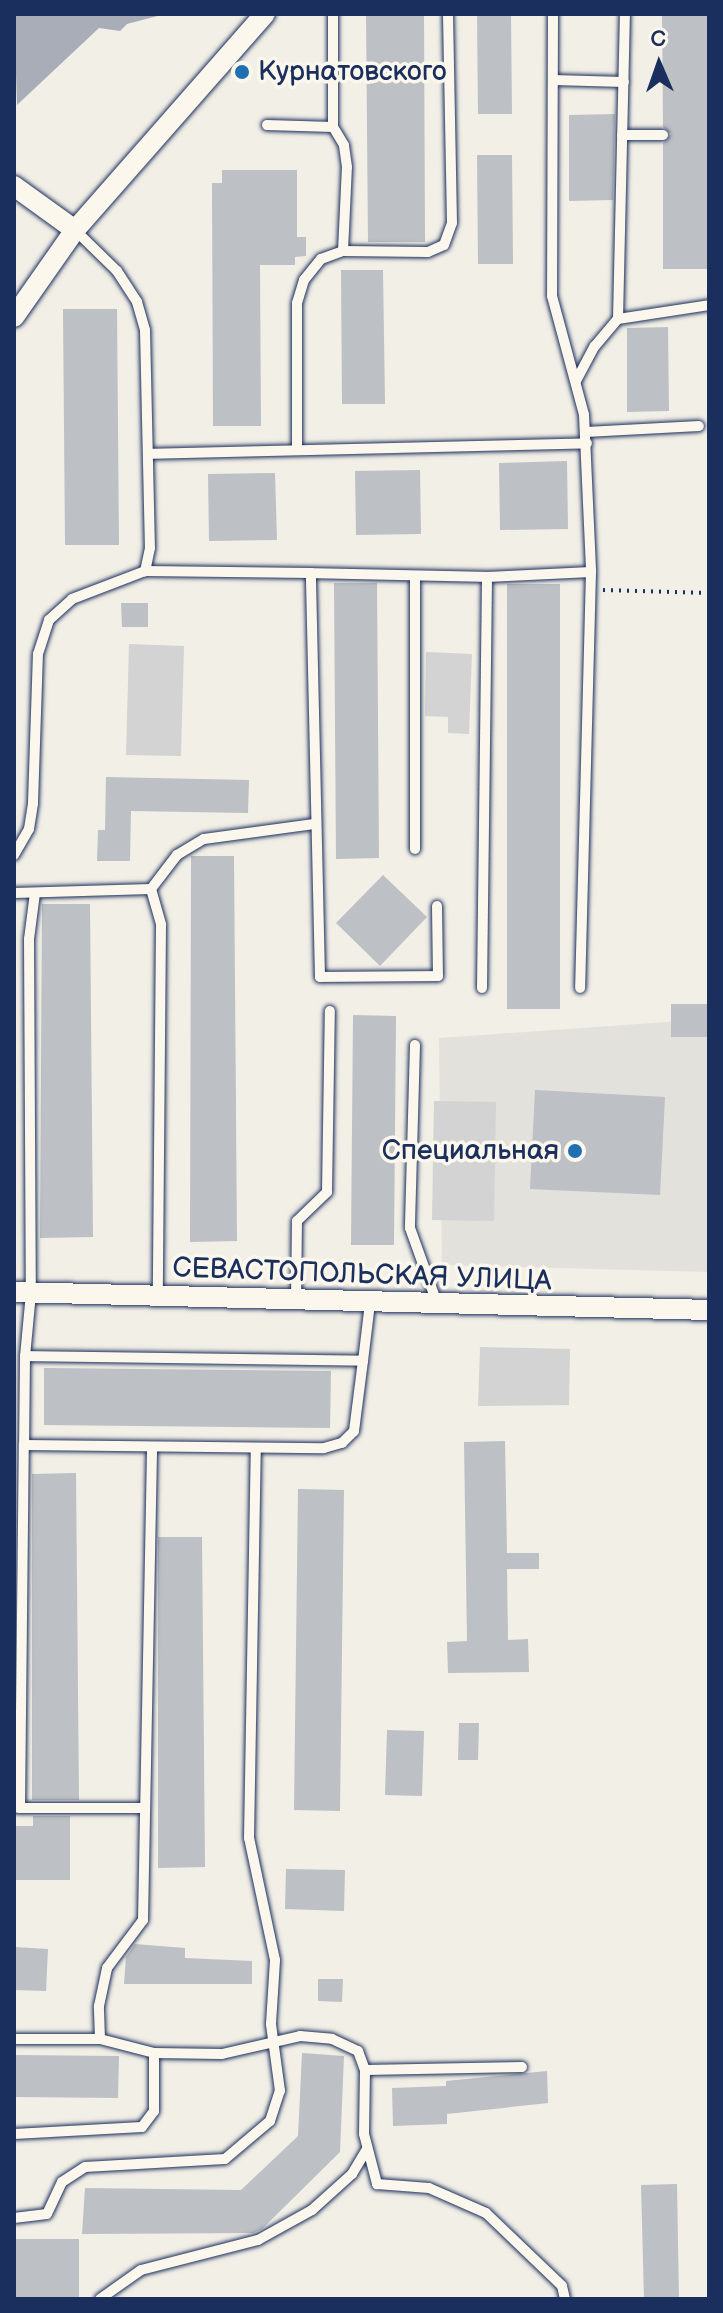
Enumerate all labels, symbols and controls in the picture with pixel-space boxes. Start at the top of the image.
north arrow [619,24,699,104]
text: С [650,26,666,53]
place label: Курнатовского [258,55,447,89]
marker: Курнатовского [233,63,251,81]
place label: Специальная [382,1134,559,1168]
marker: Специальная [566,1142,584,1160]
street label: СЕВАСТОПОЛЬСКАЯ УЛИЦА [172,1252,552,1298]

